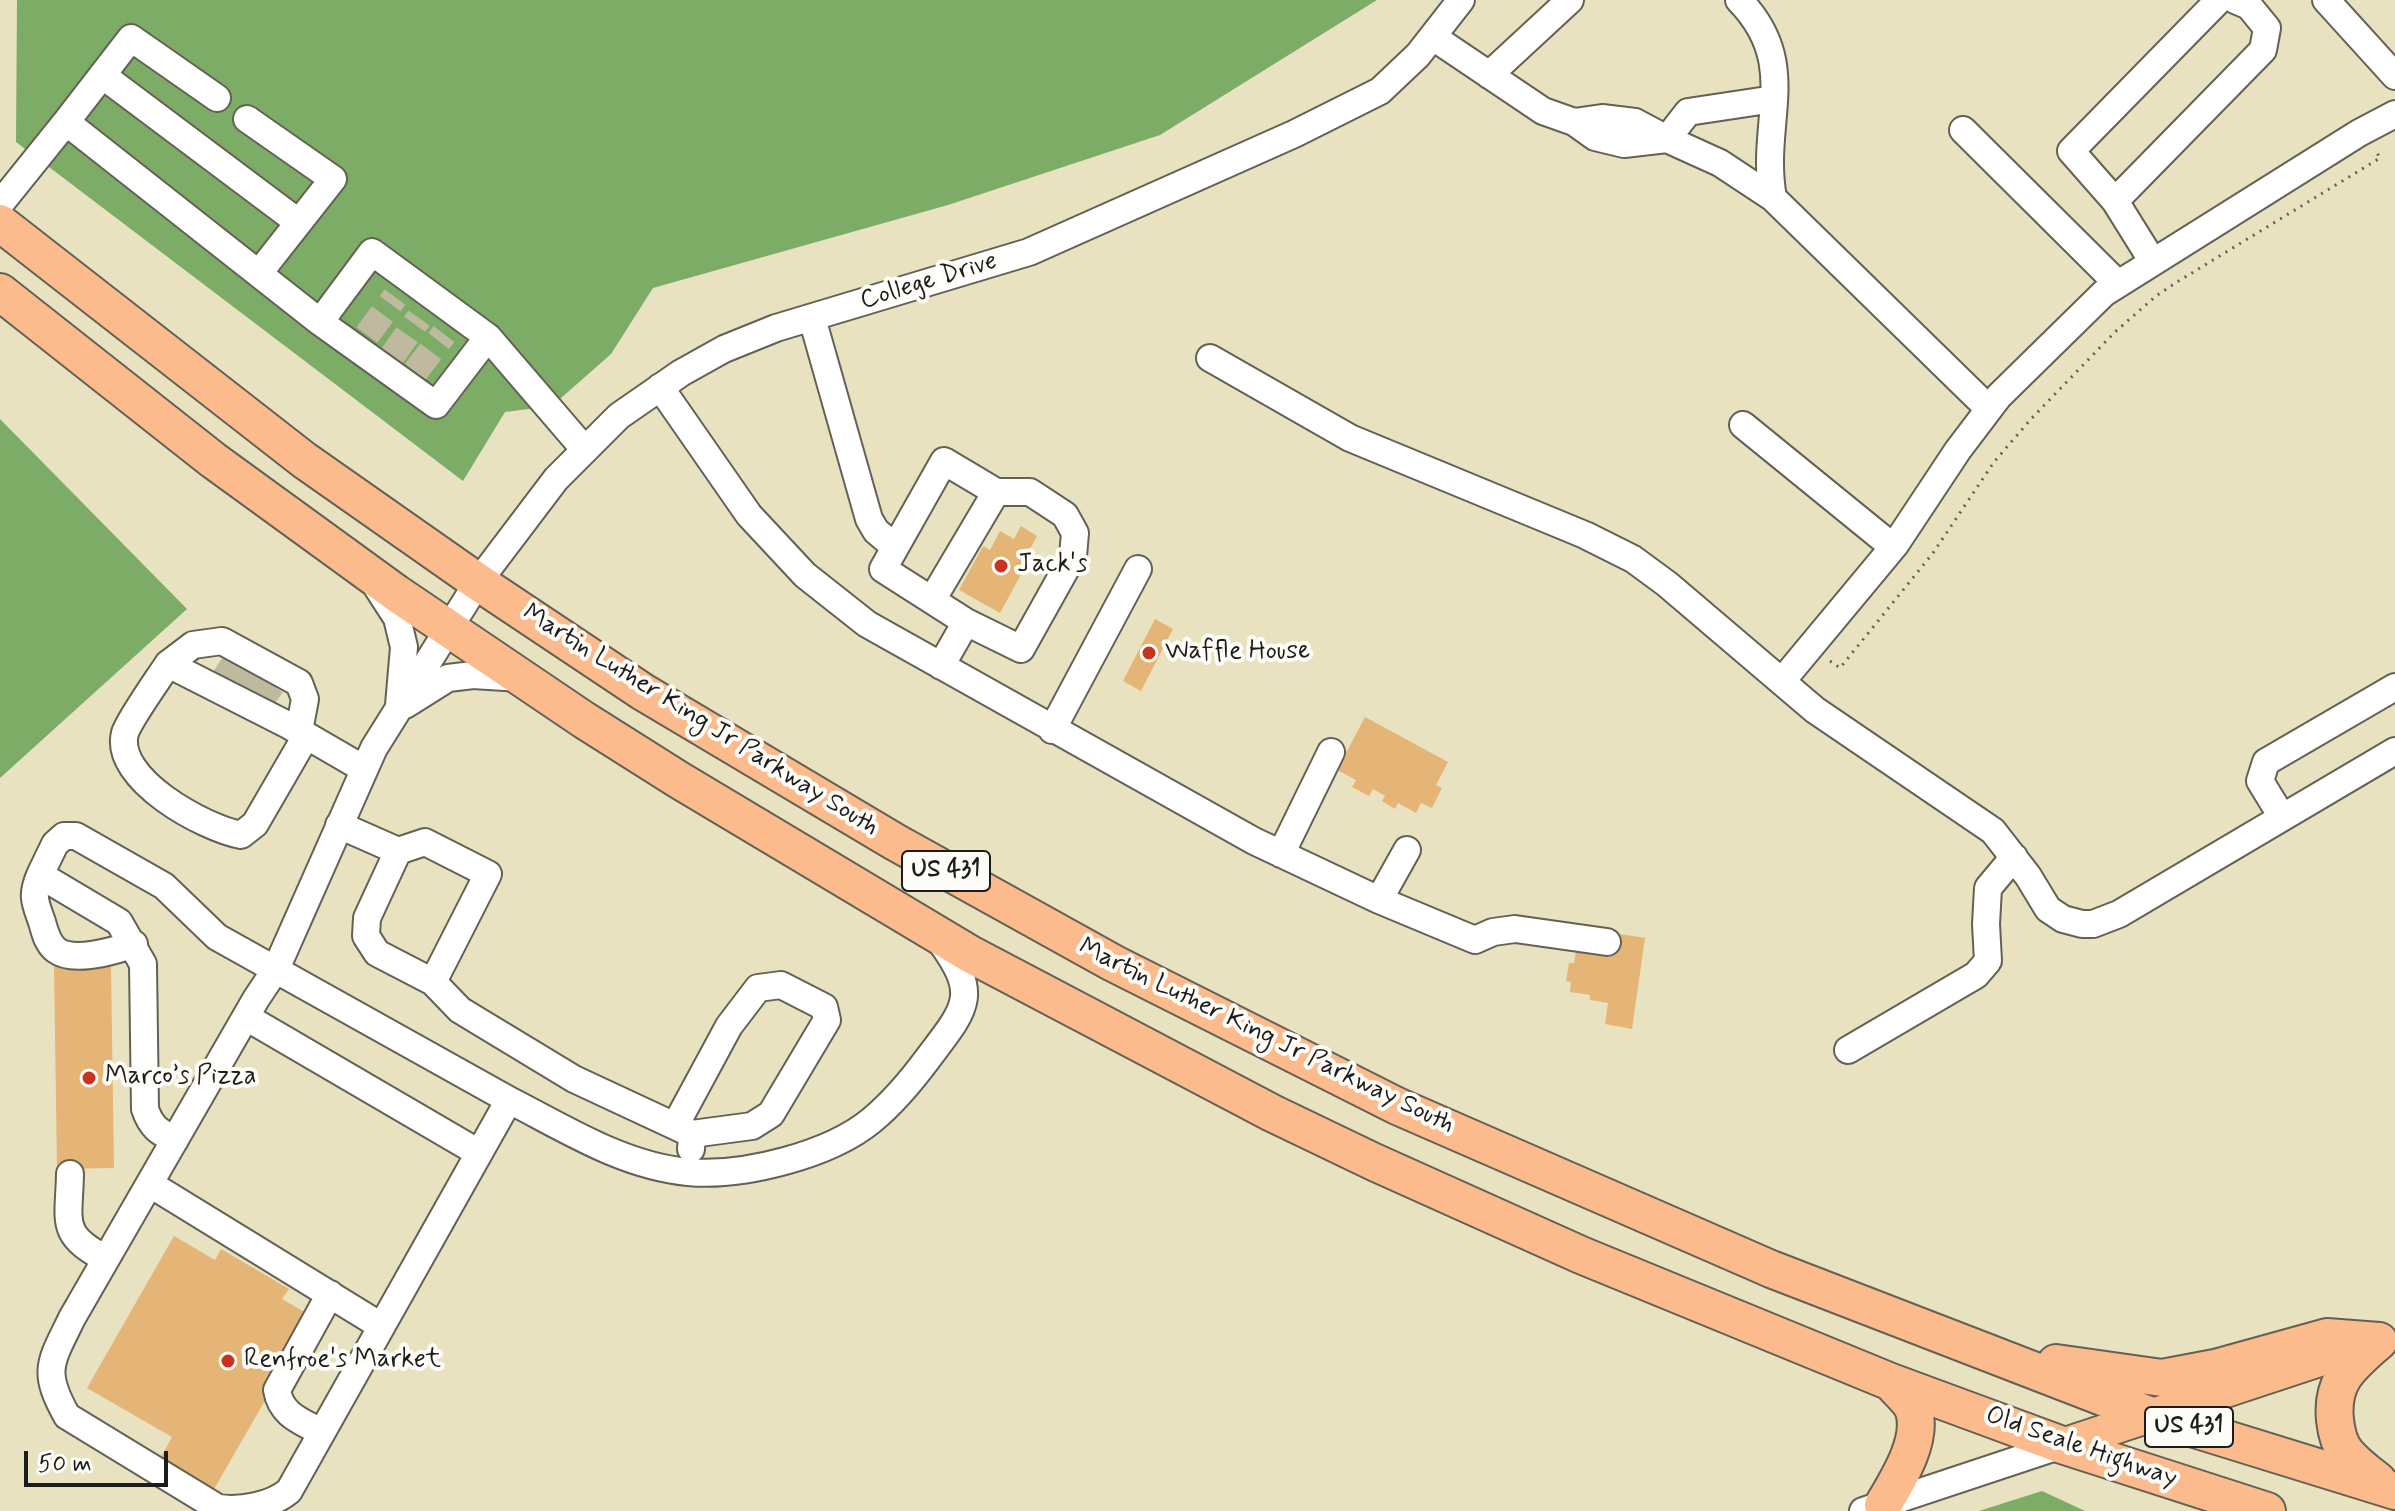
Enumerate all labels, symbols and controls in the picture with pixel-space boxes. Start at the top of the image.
street label: College Drive [857,246,1001,318]
place label: Jack's [1017,550,1087,582]
marker: Jack's [992,557,1010,575]
street label: Martin Luther King Jr Parkway South [516,598,884,844]
place label: Waffle House [1165,637,1310,669]
marker: Waffle House [1140,644,1158,662]
road number: US 431 [902,851,990,891]
street label: Martin Luther King Jr Parkway South [1073,932,1459,1142]
place label: Marco’s Pizza [105,1062,257,1094]
marker: Marco’s Pizza [80,1069,98,1087]
place label: Renfroe's Market [244,1345,441,1377]
marker: Renfroe's Market [219,1352,237,1370]
street label: Old Seale Highway [1981,1401,2181,1495]
road number: US 431 [2145,1407,2233,1447]
scale bar [28,1435,172,1485]
text: 50 m [38,1449,92,1480]

